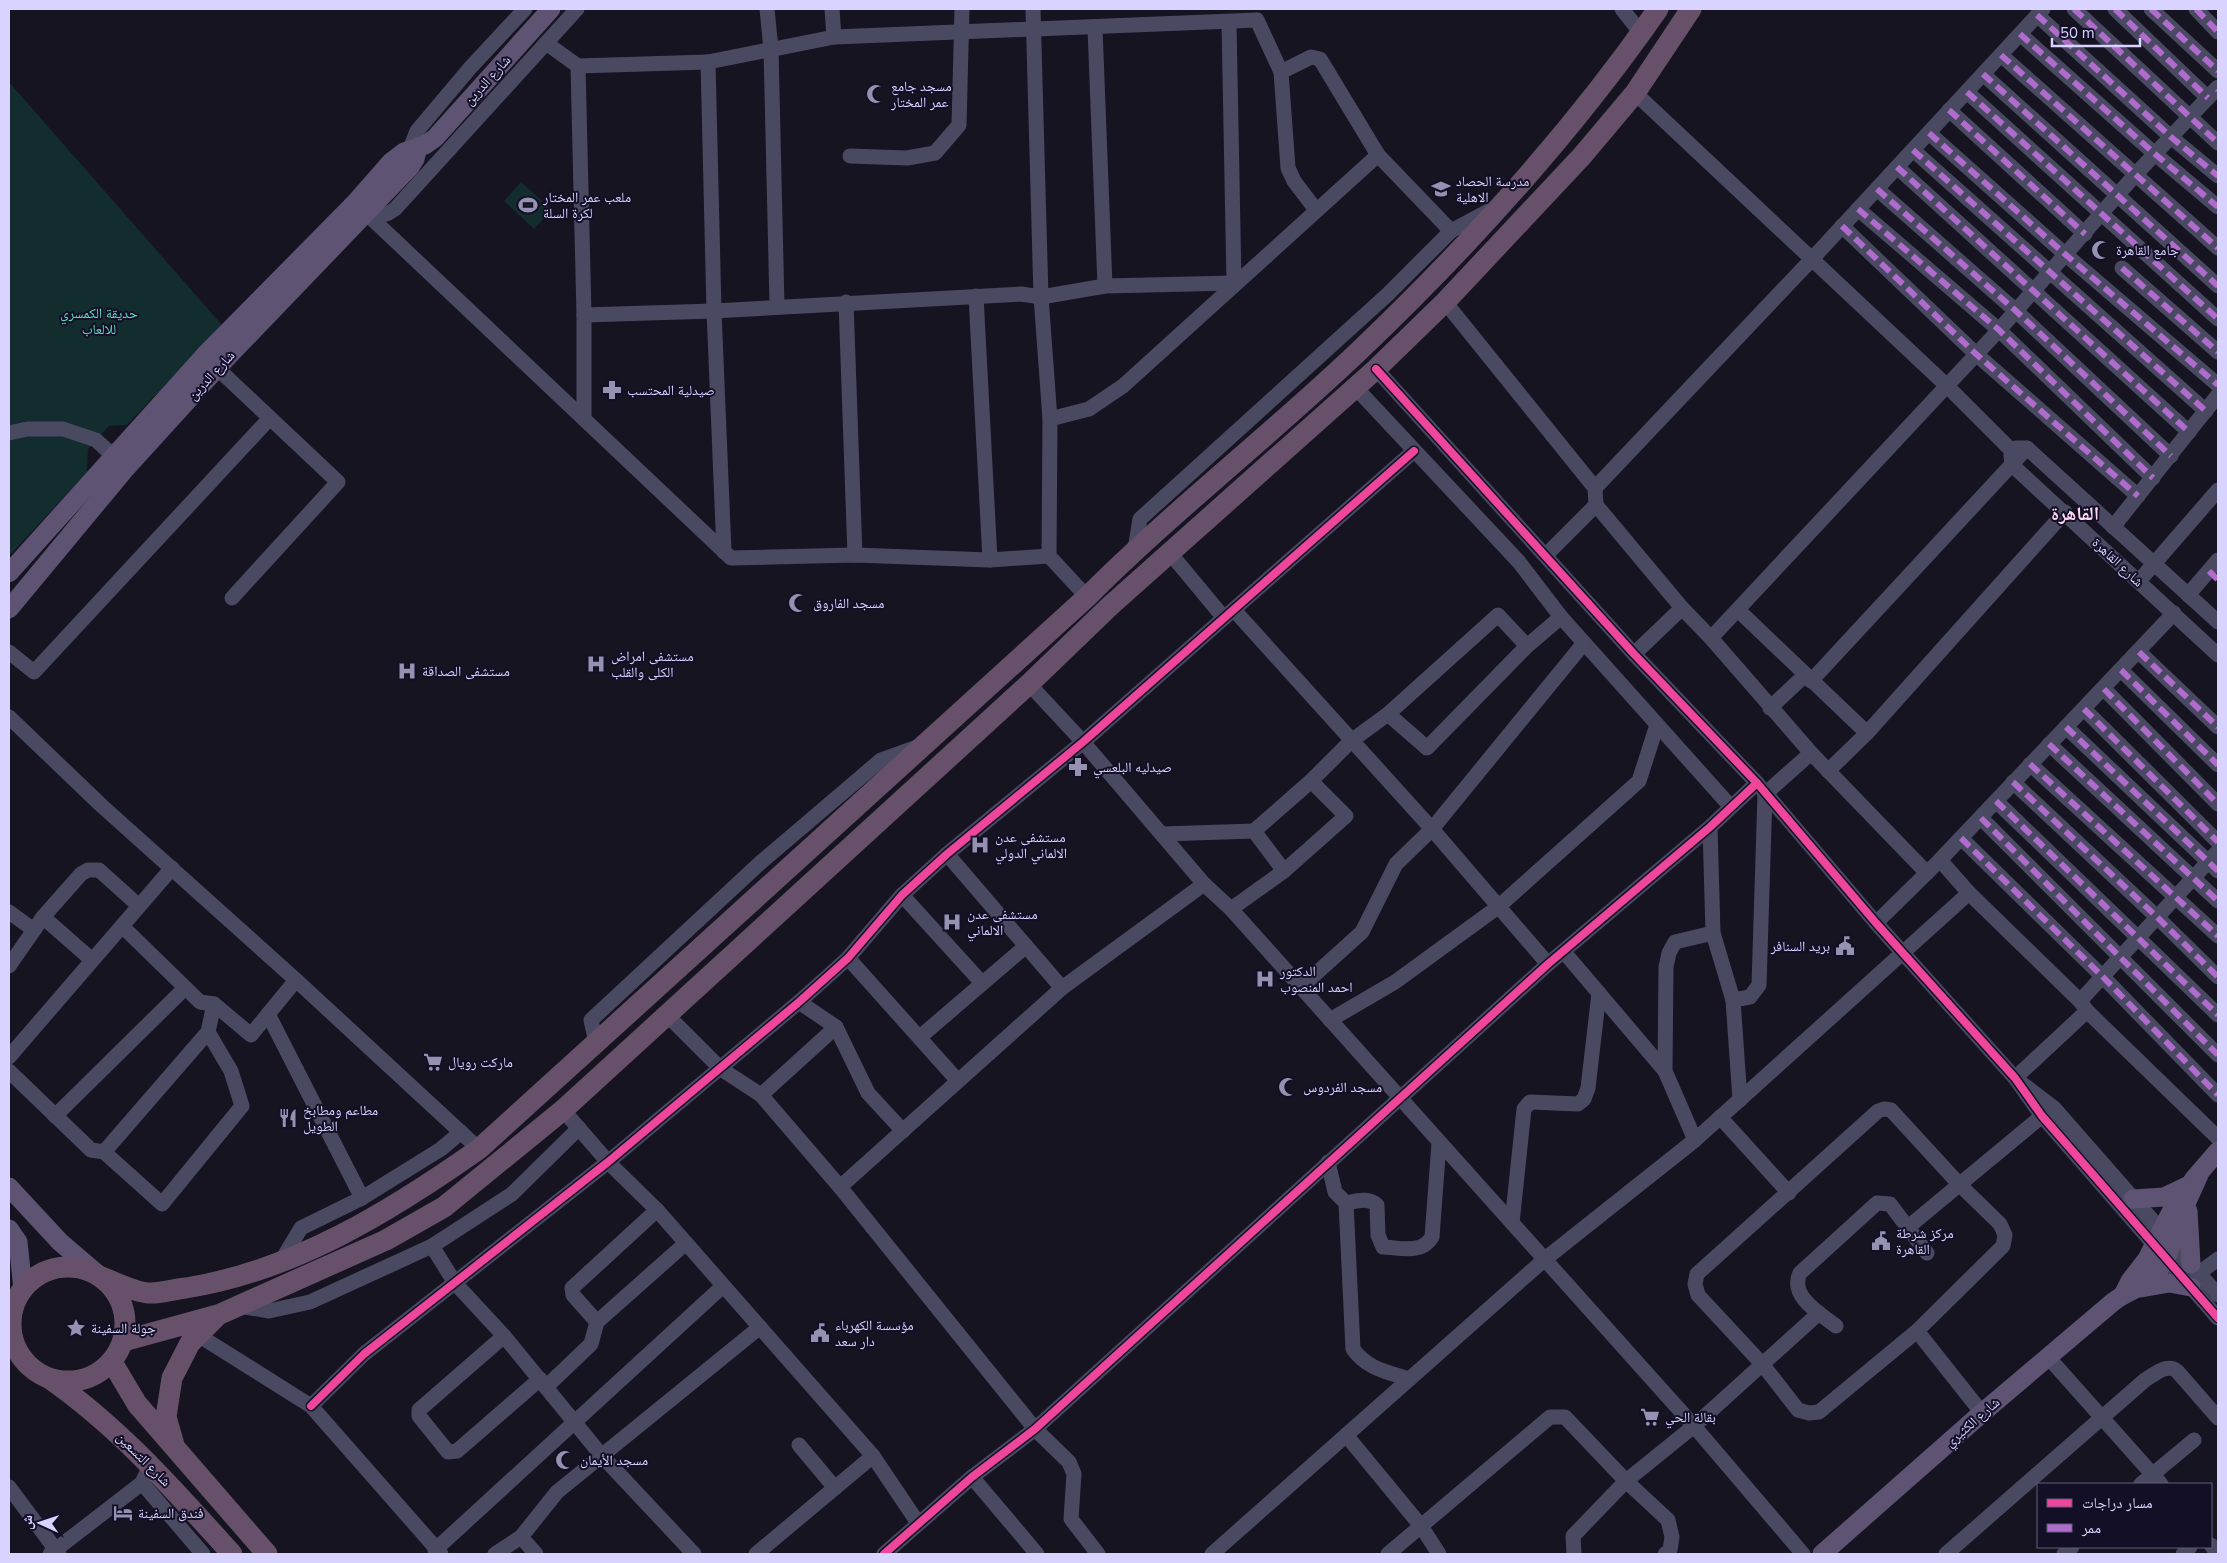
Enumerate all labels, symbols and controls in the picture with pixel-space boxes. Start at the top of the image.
scale bar [2052,15,2140,47]
text: 50 m [2060,23,2095,43]
street label: شارع الدرين [460,51,515,110]
place label: مسجد جامع عمر المختار [890,77,952,112]
mosque icon: مسجد جامع عمر المختار [865,83,887,105]
place label: مدرسة الحصاد الاهلية [1456,172,1529,207]
school or university icon: مدرسة الحصاد الاهلية [1430,178,1452,200]
place label: ملعب عمر المختار لكرة السلة [542,188,631,223]
sports icon: ملعب عمر المختار لكرة السلة [517,194,539,216]
mosque icon: جامع القاهرة [2090,239,2112,261]
place label: جامع القاهرة [2116,241,2179,260]
park label: حديقة الكمسري للالعاب [60,304,138,339]
street label: شارع الدرين [183,346,239,404]
pharmacy icon: صيدلية المحتسب [601,379,623,401]
place label: صيدلية المحتسب [627,381,715,400]
district label: القاهرة [2051,501,2099,527]
street label: شارع القاهرة [2088,534,2148,591]
mosque icon: مسجد الفاروق [787,592,809,614]
place label: مسجد الفاروق [813,594,885,613]
place label: مستشفى امراض الكلى والقلب [611,647,694,682]
hospital icon: مستشفى امراض الكلى والقلب [585,653,607,675]
hospital icon: مستشفى الصداقة [396,660,418,682]
place label: مستشفى الصداقة [422,662,510,681]
pharmacy icon: صيدليه البلعسي [1067,756,1089,778]
place label: صيدليه البلعسي [1093,758,1172,779]
place label: مستشفى عدن الالماني الدولي [995,828,1067,865]
hospital icon: مستشفى عدن الالماني الدولي [969,834,991,856]
place label: مستشفى عدن الالماني [967,905,1038,942]
hospital icon: مستشفى عدن الالماني [941,911,963,933]
public building icon: بريد السنافر [1834,935,1856,957]
place label: بريد السنافر [1770,937,1830,956]
place label: الدكتور احمد المنصوب [1279,962,1353,997]
hospital icon: الدكتور احمد المنصوب [1254,968,1276,990]
supermarket icon: ماركت رويال [422,1051,444,1073]
place label: ماركت رويال [448,1053,513,1072]
mosque icon: مسجد الفردوس [1277,1076,1299,1098]
place label: مسجد الفردوس [1303,1078,1382,1097]
place label: مطاعم ومطابخ الطويل [303,1101,378,1136]
restaurant icon: مطاعم ومطابخ الطويل [277,1107,299,1129]
place label: مركز شرطة القاهرة [1896,1224,1954,1259]
public building icon: مركز شرطة القاهرة [1870,1230,1892,1252]
place label: مؤسسة الكهرباء دار سعد [835,1316,914,1351]
place icon: جولة السفينة [65,1317,87,1339]
place label: جولة السفينة [91,1319,156,1338]
public building icon: مؤسسة الكهرباء دار سعد [809,1322,831,1344]
street label: شارع الكثيري [1941,1393,2005,1453]
supermarket icon: بقالة الحي [1639,1406,1661,1428]
place label: بقالة الحي [1665,1408,1716,1429]
street label: شارع التسعين [112,1428,175,1491]
mosque icon: مسجد الأيمان [554,1449,576,1471]
place label: مسجد الأيمان [580,1451,648,1470]
legend [2037,1483,2212,1548]
text: مسار دراجات [2082,1493,2153,1513]
north arrow [15,1498,65,1548]
hotel icon: فندق السفينة [112,1502,134,1524]
place label: فندق السفينة [138,1504,204,1523]
text: ش [18,1514,37,1530]
text: ممر [2081,1518,2101,1538]

